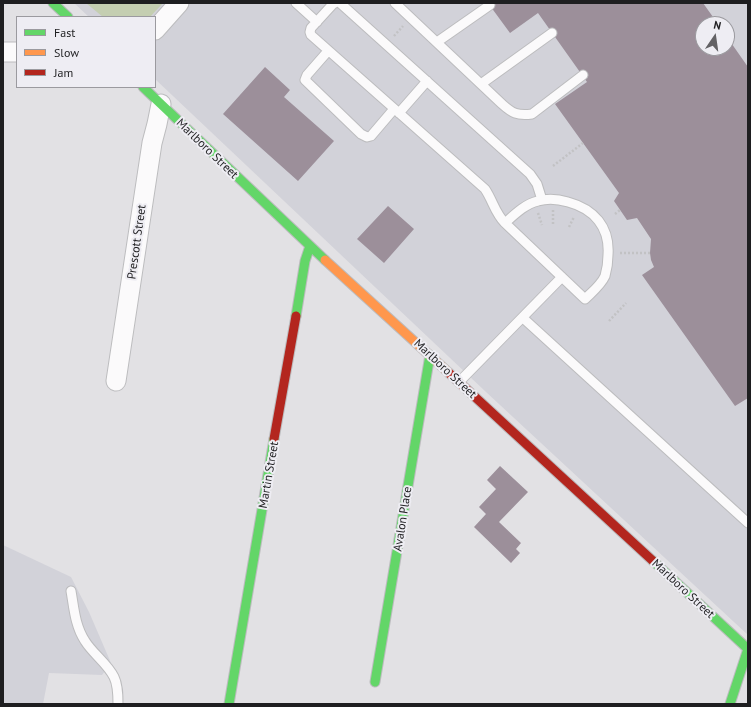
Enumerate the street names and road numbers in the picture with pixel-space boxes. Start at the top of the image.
street label: Marlboro Street [173,116,241,182]
street label: Prescott Street [125,204,149,280]
street label: Marlboro Street [411,336,479,402]
street label: Martin Street [256,440,282,510]
street label: Avalon Place [391,486,415,552]
street label: Marlboro Street [649,556,717,622]

